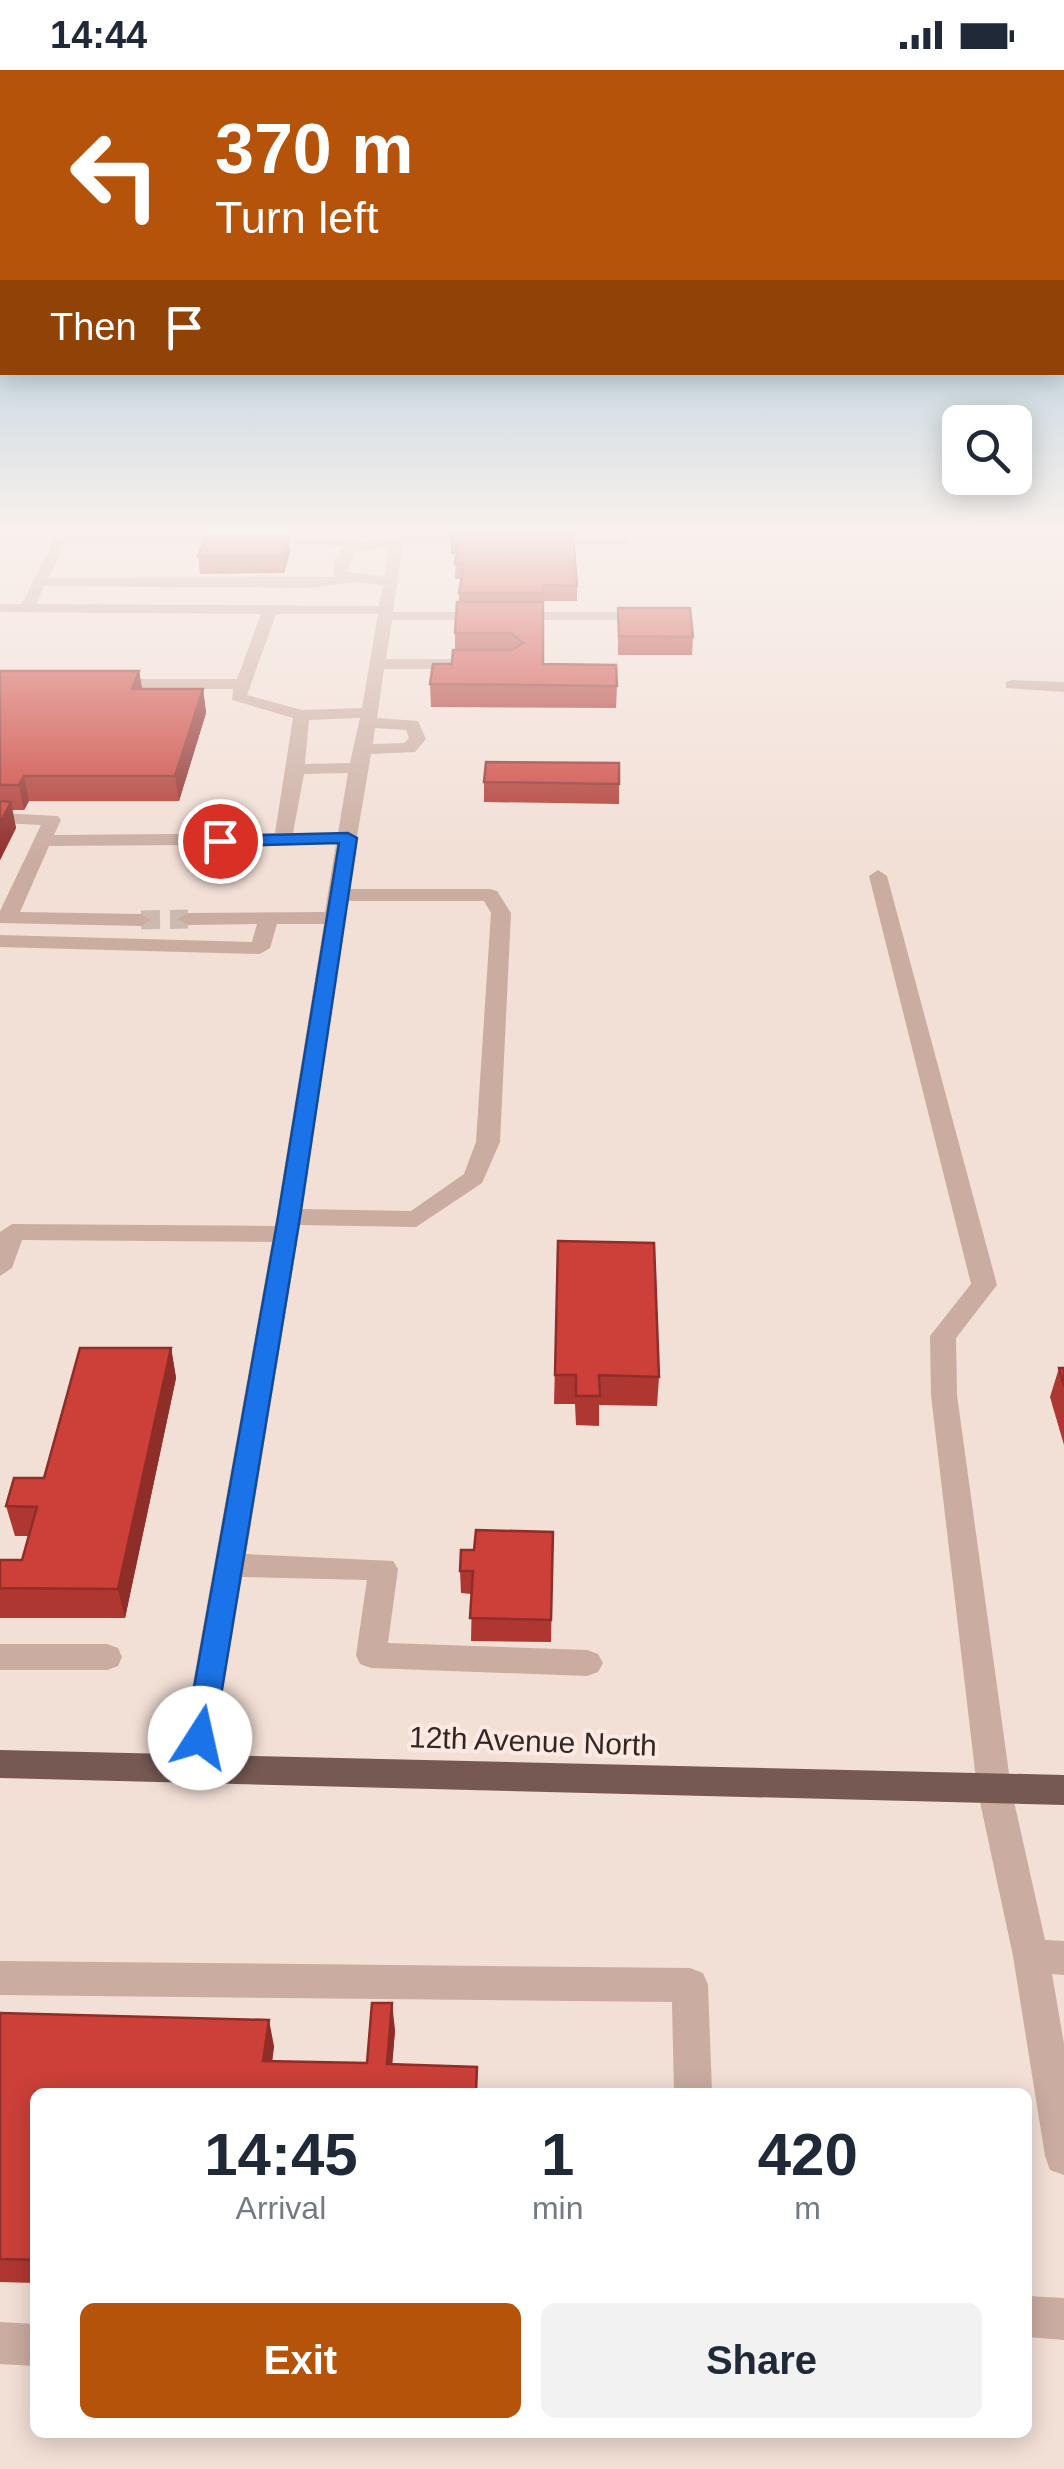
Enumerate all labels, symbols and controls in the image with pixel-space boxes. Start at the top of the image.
text: 14:44 [50,14,147,56]
icon: left [50,110,180,240]
text: 370 m [215,110,413,188]
text: Turn left [215,192,378,243]
icon: arrive [157,300,212,355]
text: Then [50,306,137,348]
map controls [942,405,1032,495]
button: search [942,405,1032,495]
pin [178,799,263,884]
icon: arrive [193,814,248,869]
position arrow [148,1686,252,1790]
street label: 12th Avenue North [409,1720,657,1762]
text: 14:45 [204,2121,358,2188]
text: 1 [541,2121,574,2188]
text: 420 [758,2121,858,2188]
text: Arrival [236,2190,326,2226]
text: min [532,2190,583,2226]
text: m [794,2190,821,2226]
button: Exit [80,2303,521,2418]
button: Share [541,2303,982,2418]

